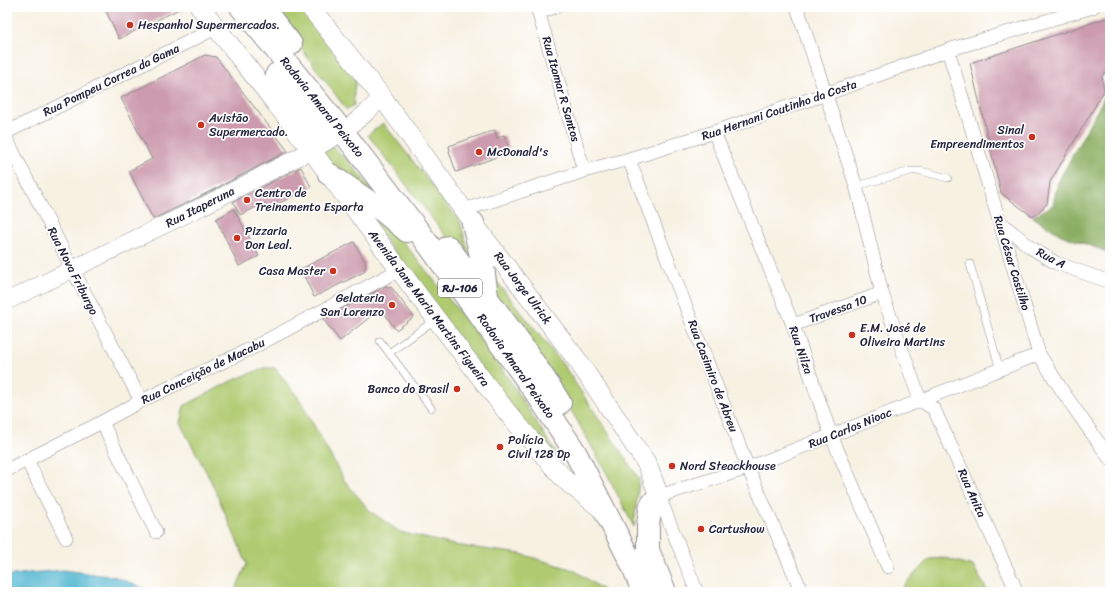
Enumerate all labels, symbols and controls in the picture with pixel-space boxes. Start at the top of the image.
place label: Hespanhol Supermercados. [138,14,280,36]
marker: Hespanhol Supermercados. [125,20,135,30]
street label: Rua Itamar R Santos [535,34,587,144]
street label: Rua Pompeu Correa da Gama [39,37,184,123]
street label: Rodovia Amaral Peixoto [274,52,370,162]
street label: Rua Hernani Coutinho da Costa [698,73,860,147]
place label: Avistão Supermercado. [208,107,288,143]
place label: Sinal Empreendimentos [930,119,1025,155]
marker: Avistão Supermercado. [196,120,206,130]
marker: Sinal Empreendimentos [1027,132,1037,142]
place label: McDonald's [487,141,549,163]
marker: McDonald's [474,147,484,157]
street label: Rua Itaperuna [161,180,239,234]
place label: Centro de Treinamento Esparta [255,182,364,218]
marker: Centro de Treinamento Esparta [242,195,252,205]
street label: Rua César Castilho [987,213,1037,313]
place label: Pizzaria Don Leal. [245,220,293,256]
street label: Rua Nova Friburgo [41,223,105,319]
street label: Avenida Jane Maria Martins Figueira [362,224,496,391]
marker: Pizzaria Don Leal. [232,233,242,243]
street label: Rua A [1032,241,1070,275]
street label: Rua Jorge Ulrick [488,247,558,329]
place label: Casa Master [259,260,326,282]
marker: Casa Master [328,266,338,276]
road number: RJ-106 [438,279,482,297]
place label: Gelateria San Lorenzo [320,287,385,323]
street label: Travessa 10 [806,288,871,330]
marker: Gelateria San Lorenzo [387,300,397,310]
street label: Rodovia Amaral Peixoto [471,309,561,423]
street label: Rua Casimiro de Abreu [681,316,745,436]
place label: E.M. José de Oliveira Martins [860,317,945,353]
street label: Rua Nilza [782,323,820,377]
marker: E.M. José de Oliveira Martins [847,330,857,340]
street label: Rua Conceição de Macabu [137,331,269,411]
place label: Banco do Brasil [368,378,450,400]
marker: Banco do Brasil [452,384,462,394]
street label: Rua Carlos Nioac [805,401,895,455]
place label: Polícia Civil 128 Dp [508,429,571,465]
marker: Polícia Civil 128 Dp [495,442,505,452]
place label: Nord Steackhouse [680,455,776,477]
marker: Nord Steackhouse [667,461,677,471]
street label: Rua Anita [951,465,993,521]
place label: Cartushow [709,518,765,540]
marker: Cartushow [696,524,706,534]

